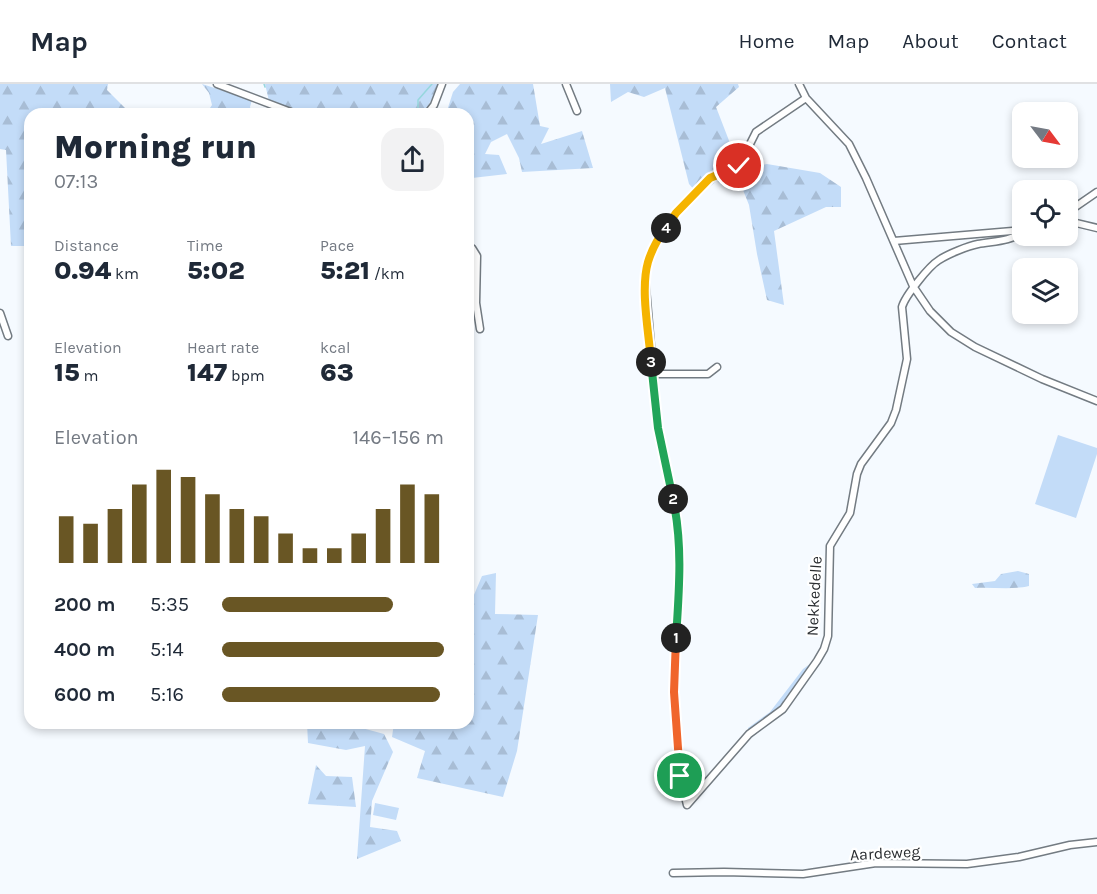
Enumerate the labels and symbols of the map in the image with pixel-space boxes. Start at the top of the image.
north arrow [1012,102,1078,168]
pin [713,140,764,191]
pin: 4 [651,213,681,243]
pin: 3 [636,347,666,377]
pin: 2 [658,484,688,514]
street label: Nekkedelle [802,555,826,637]
pin: 1 [661,623,691,653]
pin [654,750,705,801]
street label: Aardeweg [849,842,921,864]

